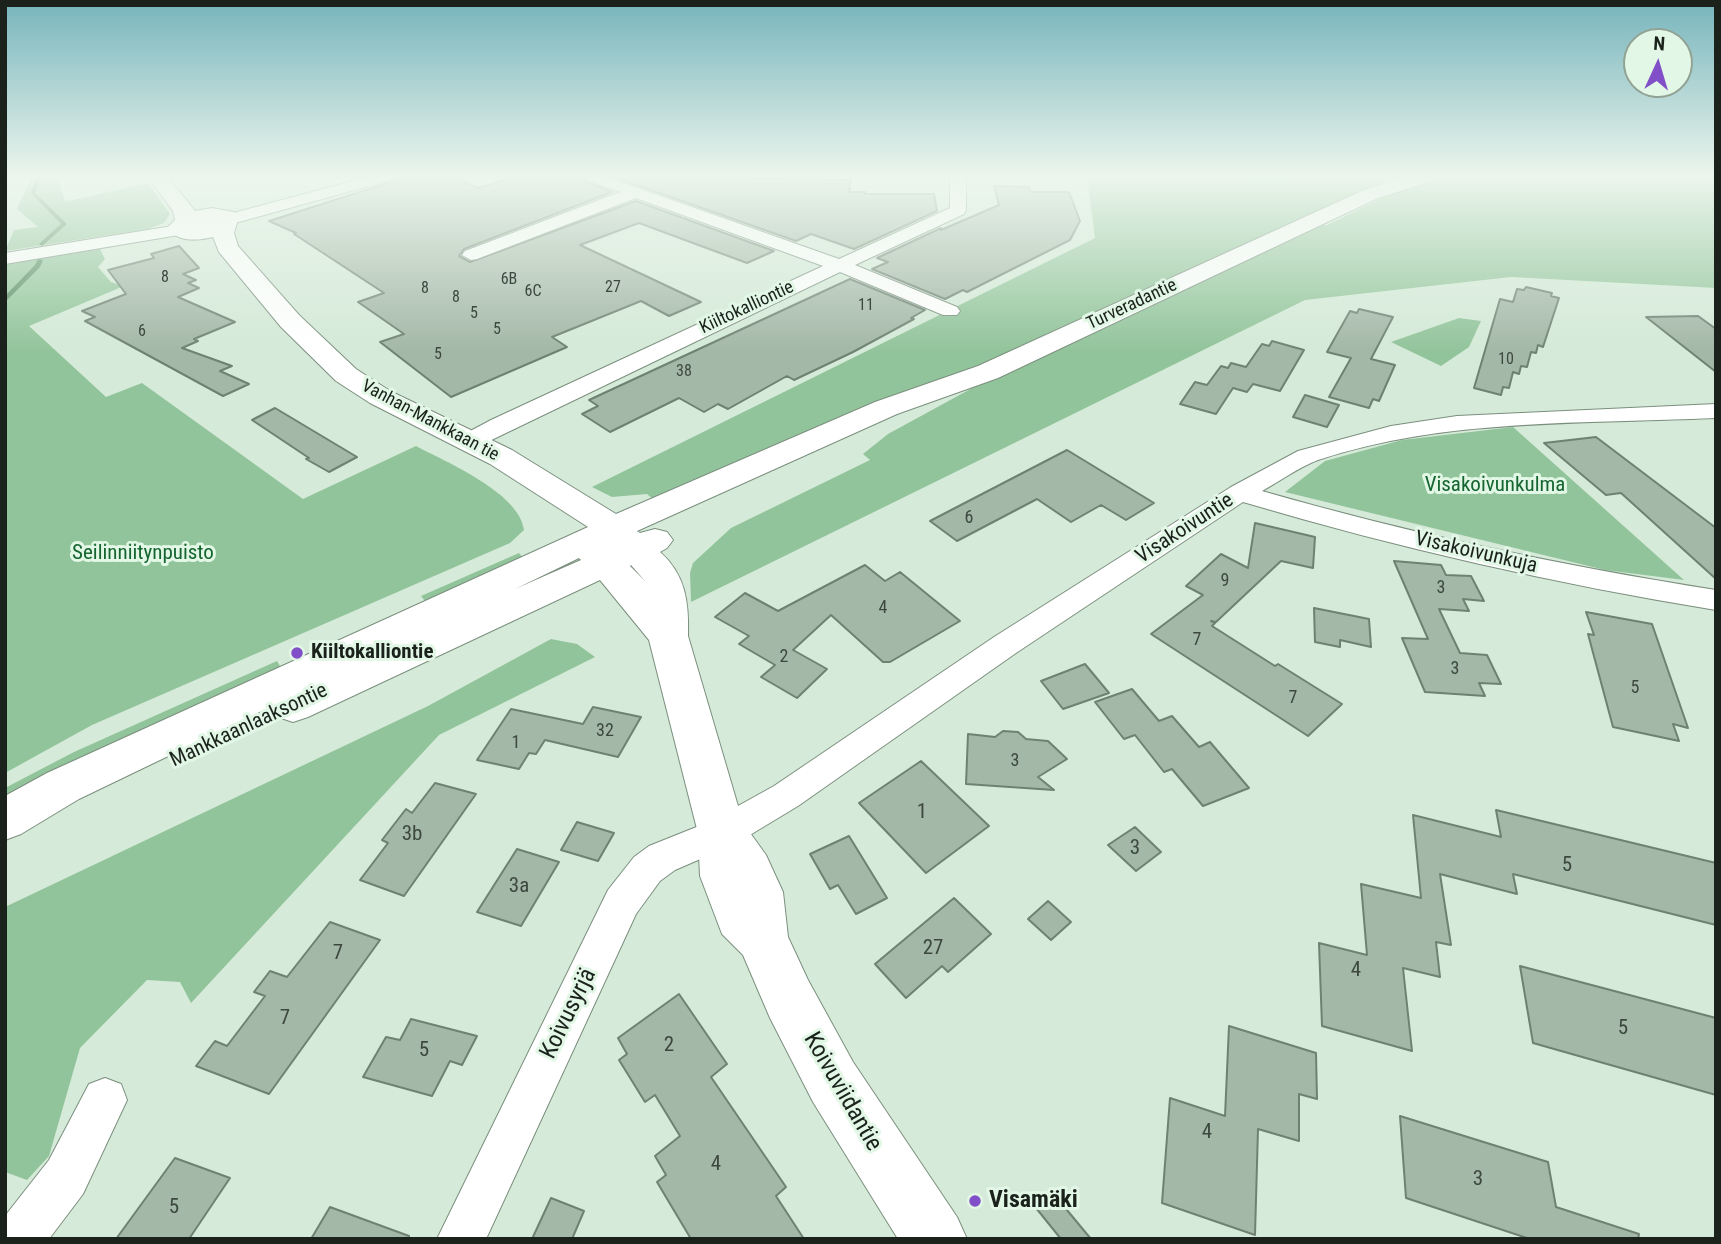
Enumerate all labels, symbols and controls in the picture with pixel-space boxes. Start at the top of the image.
north arrow [1623,28,1693,98]
text: N [1653,32,1666,55]
house number: 8 [161,268,169,288]
house number: 6B [501,270,517,290]
street label: Turveradantie [1084,275,1180,335]
street label: Kiiltokalliontie [697,277,797,339]
house number: 27 [605,278,621,298]
house number: 8 [421,279,429,299]
house number: 6C [525,282,541,302]
house number: 8 [452,288,460,308]
house number: 11 [858,296,874,316]
house number: 5 [470,304,478,324]
house number: 5 [493,320,501,340]
house number: 6 [138,322,146,342]
house number: 5 [434,345,442,365]
house number: 10 [1498,350,1514,370]
house number: 38 [676,362,692,382]
street label: Vanhan-Mankkaan tie [358,376,502,466]
park label: Visakoivunkulma [1425,473,1565,499]
street label: Visakoivuntie [1131,488,1239,570]
house number: 6 [965,507,973,529]
street label: Visakoivunkuja [1412,527,1540,579]
park label: Seilinniitynpuisto [72,541,214,567]
house number: 9 [1221,570,1229,592]
house number: 3 [1437,577,1445,599]
house number: 4 [879,597,887,619]
house number: 7 [1193,629,1201,651]
place label: Kiiltokalliontie [311,640,433,666]
marker: Kiiltokalliontie [289,645,305,661]
house number: 2 [780,646,788,668]
house number: 3 [1451,658,1459,680]
house number: 5 [1631,677,1639,699]
street label: Mankkaanlaaksontie [166,678,332,774]
house number: 7 [1289,687,1297,709]
house number: 32 [596,720,614,742]
house number: 1 [512,732,520,754]
house number: 3 [1011,750,1019,772]
house number: 1 [917,800,927,826]
house number: 3b [402,822,422,848]
house number: 3 [1130,836,1140,862]
house number: 5 [1562,853,1572,879]
house number: 3a [509,874,529,900]
house number: 27 [923,936,943,962]
house number: 7 [333,941,343,967]
house number: 4 [1351,958,1361,984]
street label: Koivusyrjä [535,964,603,1064]
house number: 7 [280,1006,290,1032]
house number: 5 [1618,1016,1628,1042]
street label: Koivuviidantie [796,1027,888,1157]
house number: 2 [664,1033,674,1059]
house number: 5 [419,1038,429,1064]
house number: 4 [1202,1120,1212,1146]
house number: 4 [711,1152,721,1178]
house number: 3 [1473,1167,1483,1193]
place label: Visamäki [989,1187,1078,1215]
marker: Visamäki [967,1193,983,1209]
house number: 5 [169,1195,179,1221]

